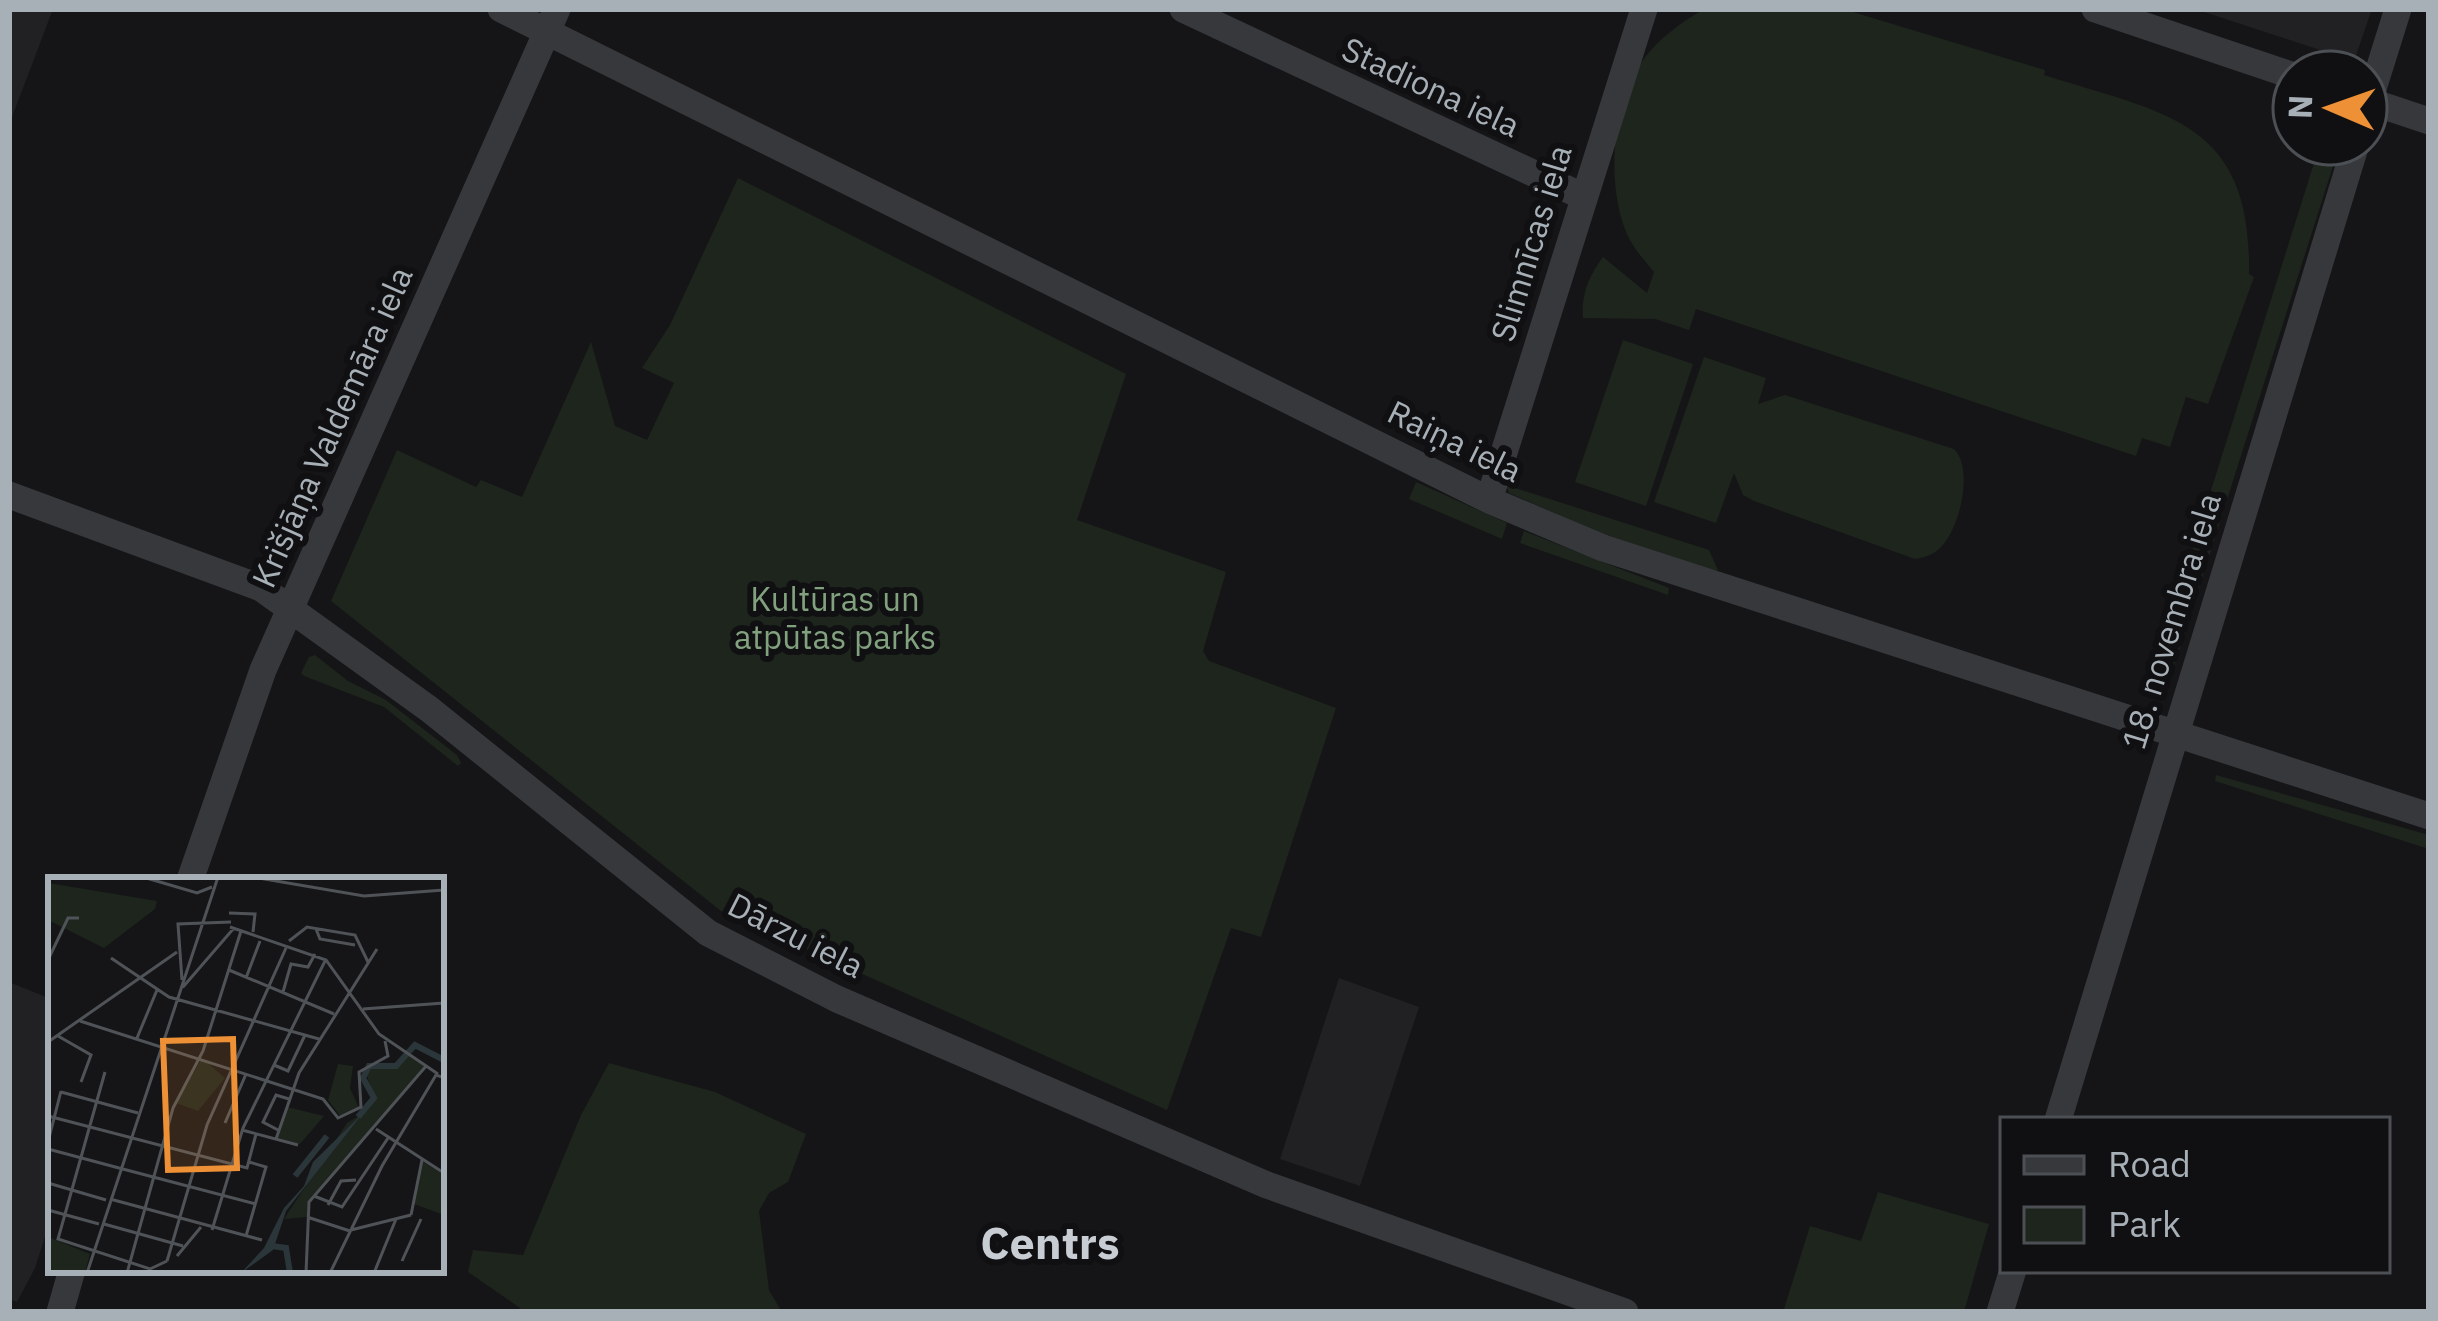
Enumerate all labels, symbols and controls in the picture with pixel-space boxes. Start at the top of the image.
street label: Stadiona iela [1335,27,1527,146]
north arrow [2270,48,2390,168]
text: N [2278,94,2321,120]
street label: Slimnīcas iela [1480,139,1581,346]
street label: Krišjāņa Valdemāra iela [241,260,422,594]
street label: Raiņa iela [1381,390,1529,491]
street label: 18. novembra iela [2111,488,2230,754]
park label: Kultūras un atpūtas parks [734,577,936,658]
inset map [48,877,444,1273]
street label: Dārzu iela [721,882,871,987]
legend [2000,1117,2390,1273]
text: Road [2108,1140,2191,1187]
text: Park [2108,1200,2181,1247]
district label: Centrs [980,1213,1120,1271]

